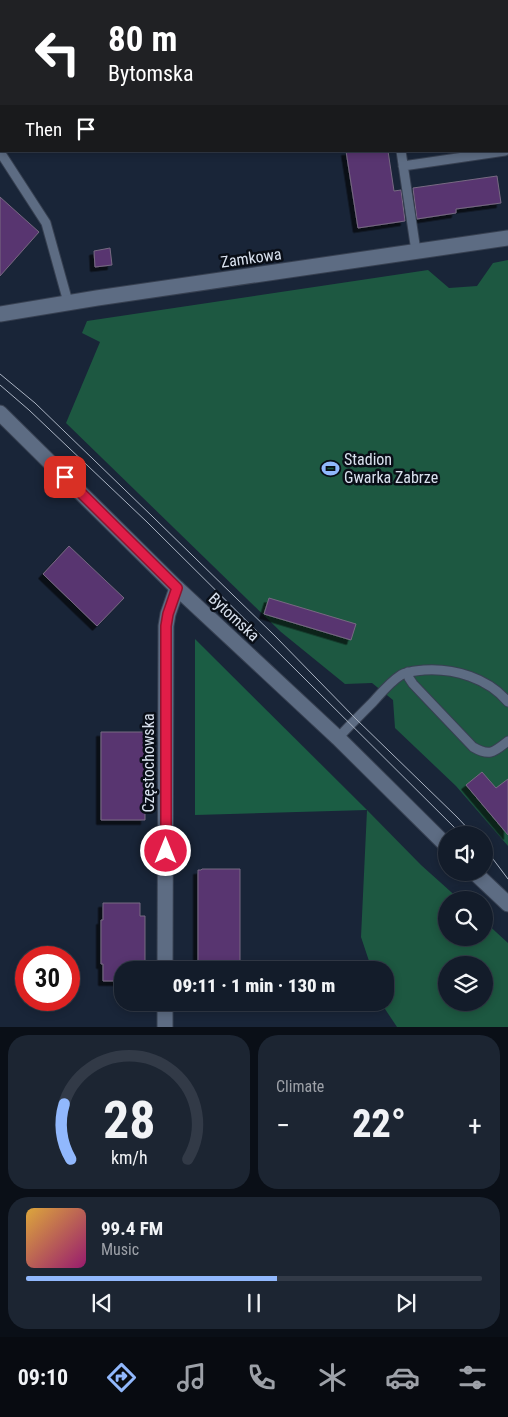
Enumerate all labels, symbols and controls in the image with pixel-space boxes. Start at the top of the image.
text: 80 m [108,19,177,60]
icon: left [25,20,90,85]
text: Bytomska [108,61,194,86]
icon: arrive [72,115,100,143]
text: Then [25,118,62,141]
street label: Zamkowa [219,244,283,272]
place label: Stadion Gwarka Zabrze [344,450,438,487]
pin [44,456,86,498]
sports icon: Stadion Gwarka Zabrze [320,458,340,478]
icon: arrive [51,463,79,491]
street label: Bytomska [205,589,263,645]
street label: Częstochowska [139,713,158,813]
position arrow [139,824,191,876]
map controls [438,826,493,1011]
button: sound [438,826,493,881]
button: search [438,891,493,946]
speed limit sign: 30 [15,946,80,1011]
button: layers [438,956,493,1011]
text: 09:11 · 1 min · 130 m [173,974,335,997]
text: Climate [276,1077,324,1096]
text: 28 [103,1090,155,1151]
text: 22° [352,1102,406,1146]
text: − [276,1109,290,1142]
text: + [468,1109,482,1142]
text: km/h [111,1147,147,1168]
text: 99.4 FM [101,1217,163,1240]
text: Music [101,1240,139,1259]
icon: previous [88,1289,116,1317]
icon: pause [240,1289,268,1317]
icon: next [392,1289,420,1317]
icon: directions [104,1360,139,1395]
icon: music [174,1360,209,1395]
icon: phone [244,1360,279,1395]
icon: climate [315,1360,350,1395]
icon: car [385,1360,420,1395]
icon: filters [455,1360,490,1395]
text: 09:10 [18,1365,68,1390]

